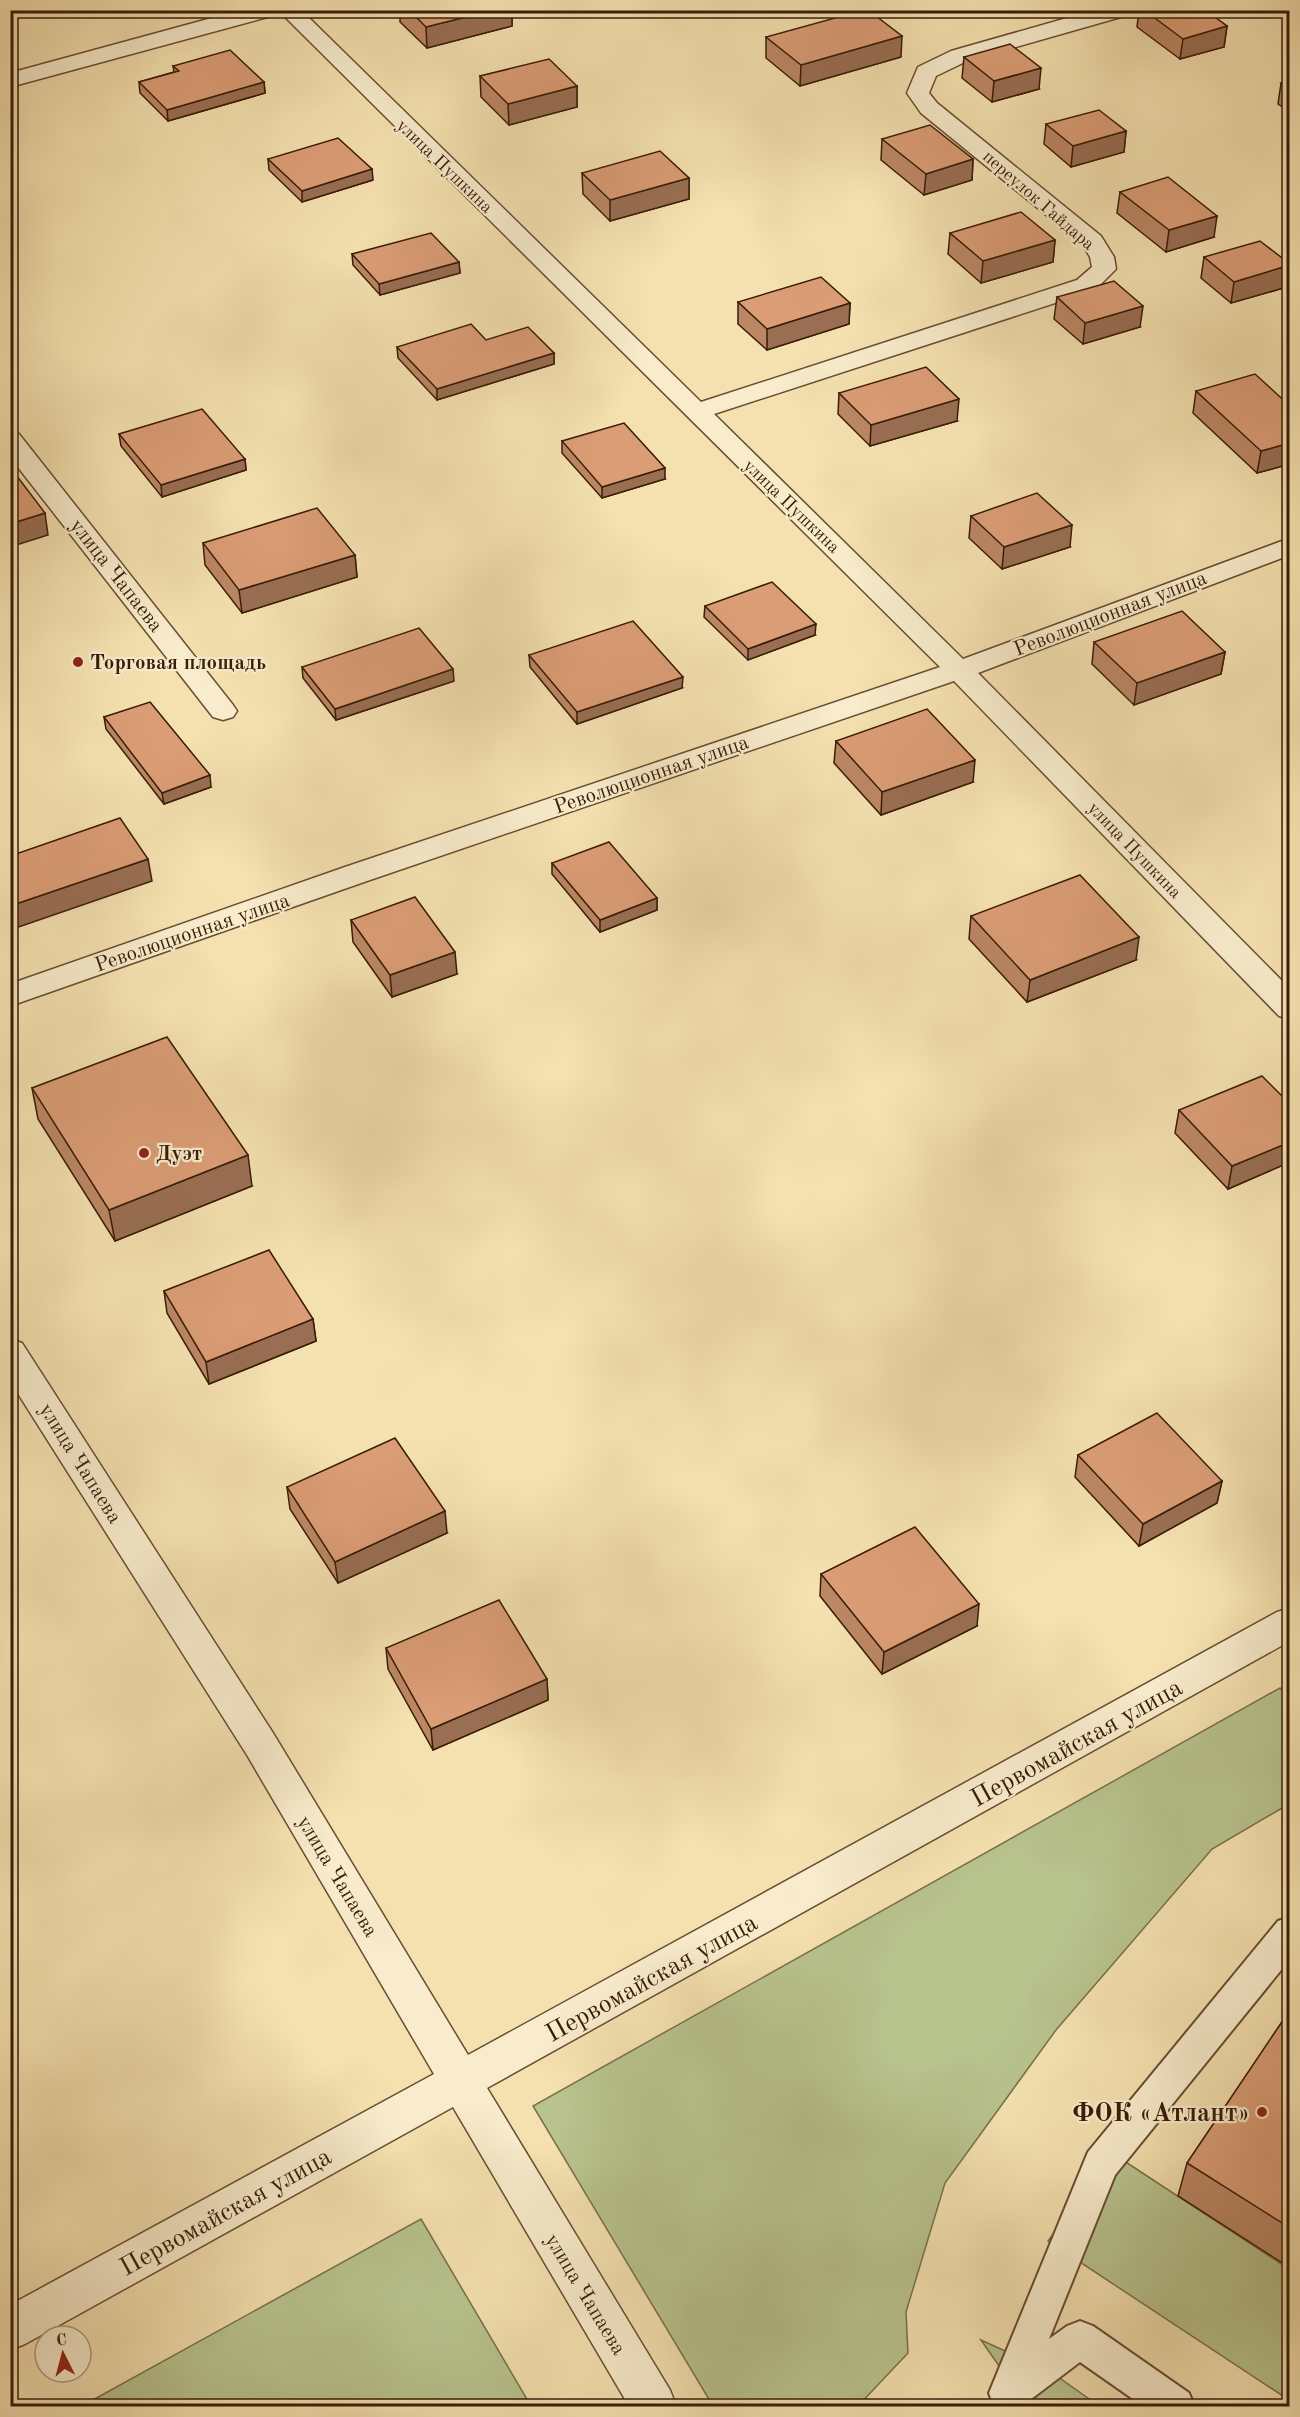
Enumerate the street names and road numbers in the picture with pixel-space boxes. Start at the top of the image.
street label: улица Пушкина [393,116,496,217]
street label: переулок Гайдара [979,148,1098,254]
street label: улица Пушкина [740,456,843,557]
street label: улица Чапаева [65,515,166,637]
street label: Революционная улица [1011,568,1210,661]
street label: Революционная улица [551,732,752,819]
street label: улица Пушкина [1084,799,1185,902]
street label: Революционная улица [92,890,293,977]
street label: улица Чапаева [34,1400,125,1528]
street label: Первомайская улица [967,1675,1187,1813]
street label: улица Чапаева [292,1813,381,1941]
street label: Первомайская улица [542,1910,762,2048]
street label: Первомайская улица [116,2144,336,2282]
street label: улица Чапаева [540,2231,629,2359]

